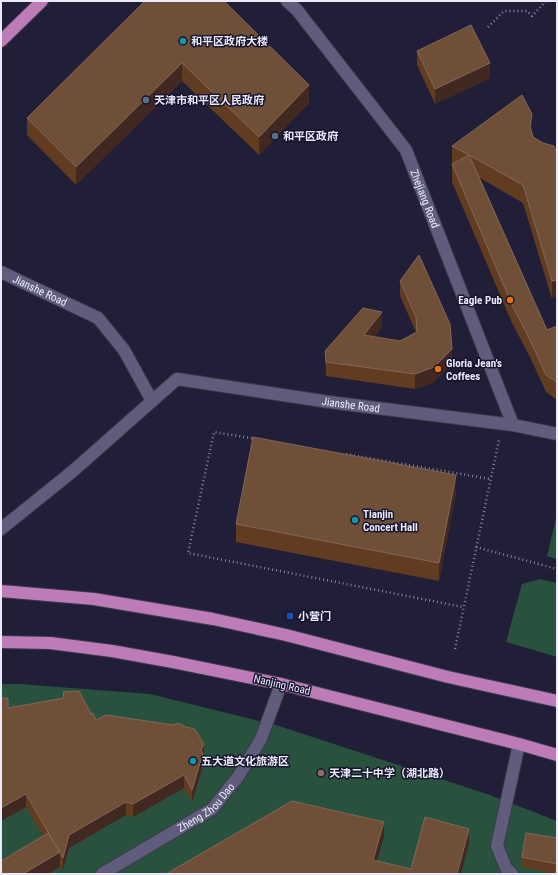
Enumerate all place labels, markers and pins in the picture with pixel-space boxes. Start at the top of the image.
place label: 和平区政府大楼 [191,35,268,48]
marker: 和平区政府大楼 [178,36,188,46]
place label: 天津市和平区人民政府 [154,94,264,107]
marker: 天津市和平区人民政府 [141,95,151,105]
place label: 和平区政府 [283,130,338,143]
marker: 和平区政府 [270,131,280,141]
place label: Eagle Pub [458,294,503,307]
marker: Eagle Pub [505,295,515,305]
place label: Gloria Jean's Coffees [446,357,502,383]
marker: Gloria Jean's Coffees [433,364,443,374]
place label: Tianjin Concert Hall [363,508,418,534]
marker: Tianjin Concert Hall [350,515,360,525]
place label: 小营门 [298,610,331,623]
marker: 小营门 [285,611,295,621]
place label: 五大道文化旅游区 [201,755,289,768]
marker: 五大道文化旅游区 [188,756,198,766]
place label: 天津二十中学（湖北路） [329,767,450,780]
marker: 天津二十中学（湖北路） [316,768,326,778]

